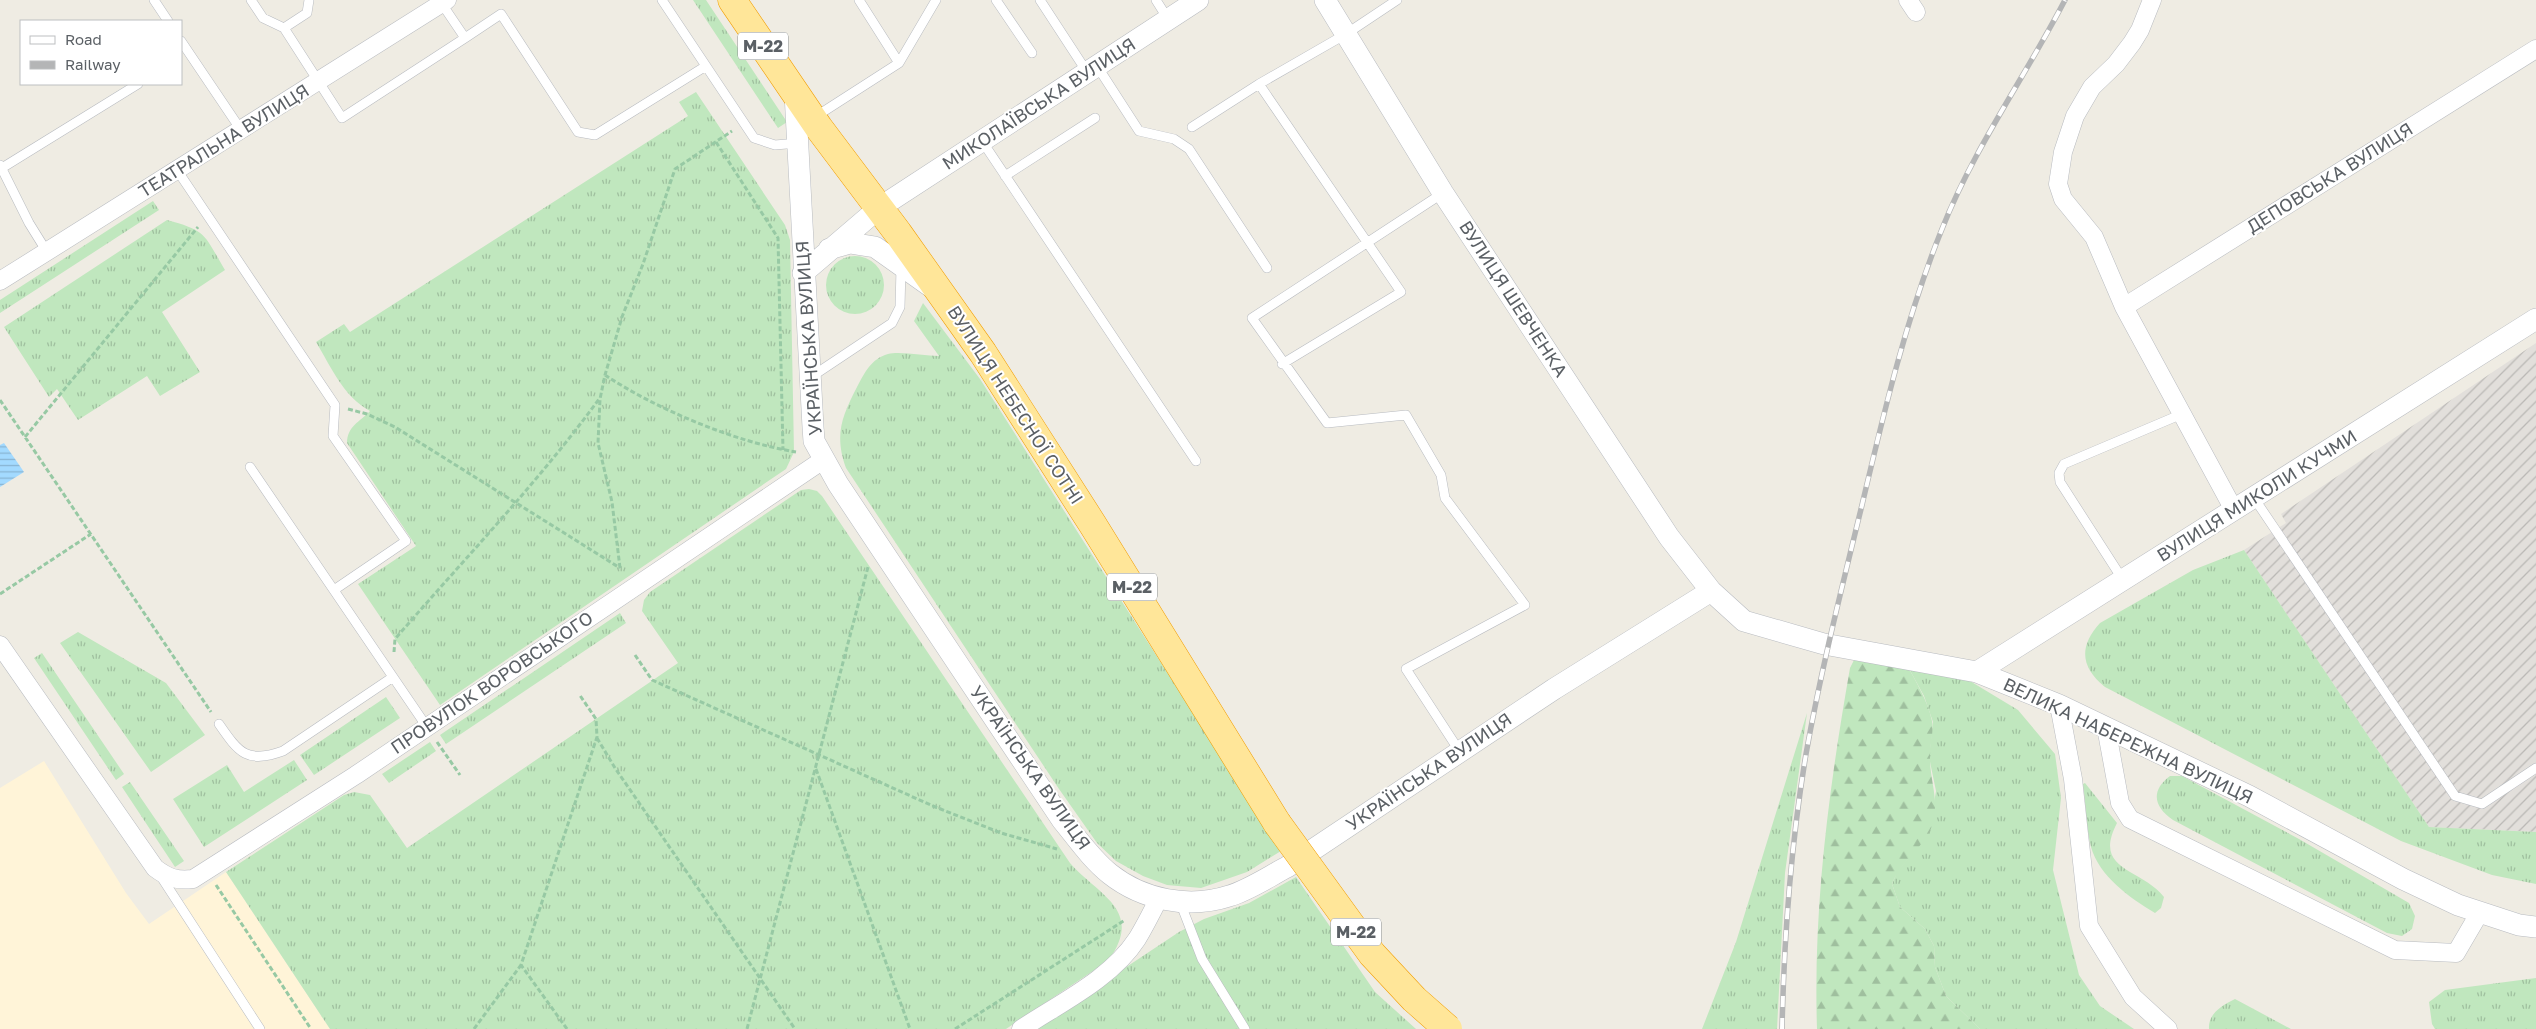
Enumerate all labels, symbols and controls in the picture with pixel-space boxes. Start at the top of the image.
legend [20,20,182,85]
text: Road [65,30,102,48]
road number: М-22 [738,32,788,59]
street label: МИКОЛАЇВСЬКА ВУЛИЦЯ [938,32,1139,174]
text: Railway [65,55,121,73]
street label: ТЕАТРАЛЬНА ВУЛИЦЯ [134,79,313,202]
street label: ДЕПОВСЬКА ВУЛИЦЯ [2242,117,2417,237]
street label: ВУЛИЦЯ ШЕВЧЕНКА [1455,216,1573,381]
street label: УКРАЇНСЬКА ВУЛИЦЯ [790,240,826,436]
street label: ВУЛИЦЯ НЕБЕСНОЇ СОТНІ [943,301,1088,508]
street label: ВУЛИЦЯ МИКОЛИ КУЧМИ [2152,424,2360,566]
road number: М-22 [1107,574,1157,600]
street label: ПРОВУЛОК ВОРОВСЬКОГО [386,606,597,758]
street label: ВЕЛИКА НАБЕРЕЖНА ВУЛИЦЯ [2000,672,2257,808]
street label: УКРАЇНСЬКА ВУЛИЦЯ [966,681,1096,854]
street label: УКРАЇНСЬКА ВУЛИЦЯ [1341,707,1515,835]
road number: М-22 [1331,919,1381,946]

